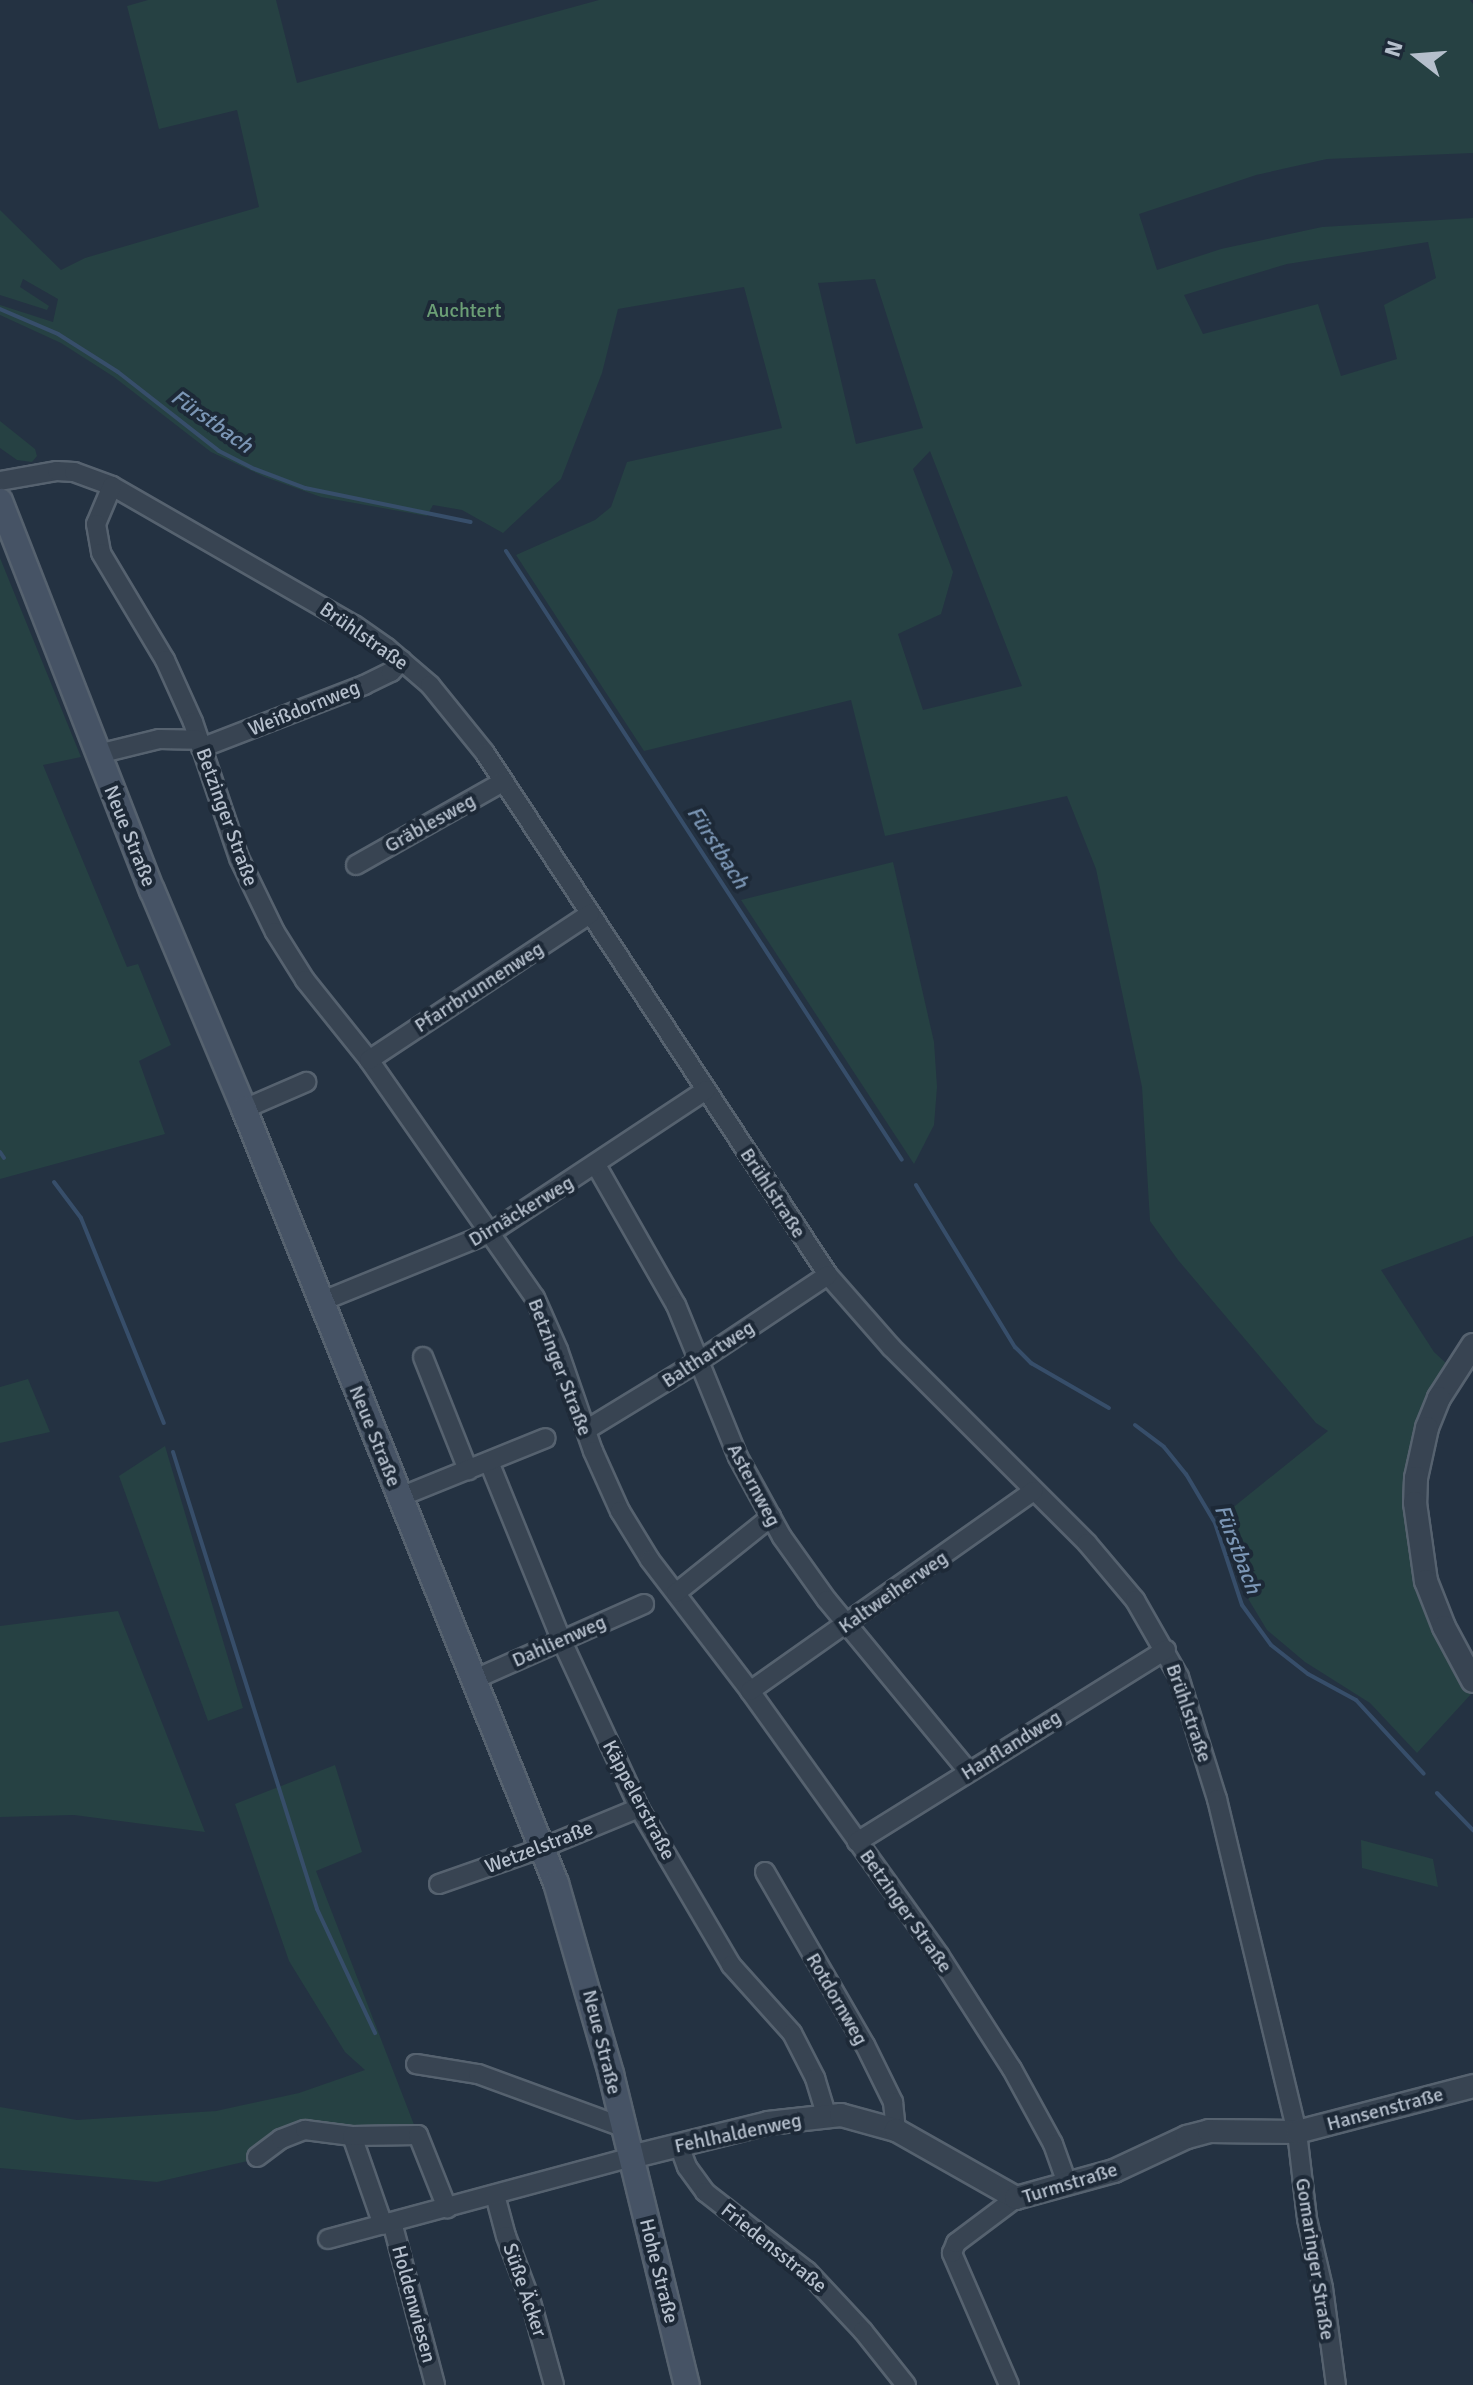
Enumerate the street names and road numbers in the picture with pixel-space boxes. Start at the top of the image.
street label: Brühlstraße [315,597,413,675]
street label: Weißdornweg [245,675,363,741]
street label: Betzinger Straße [191,745,263,889]
street label: Neue Straße [99,782,161,890]
street label: Gräblesweg [380,788,480,858]
street label: Pfarrbrunnenweg [410,936,548,1038]
street label: Brühlstraße [735,1143,811,1243]
street label: Dirnäckerweg [464,1170,578,1252]
street label: Betzinger Straße [523,1295,597,1439]
street label: Balthartweg [657,1315,759,1393]
street label: Neue Straße [344,1382,406,1490]
street label: Asternweg [722,1439,786,1531]
street label: Kaltweiherweg [834,1546,952,1638]
street label: Dahlienweg [508,1610,610,1672]
street label: Brühlstraße [1161,1661,1217,1765]
street label: Hanflandweg [957,1705,1065,1785]
street label: Käppelerstraße [597,1736,681,1864]
street label: Wetzelstraße [482,1815,596,1879]
street label: Betzinger Straße [855,1845,957,1977]
street label: Rotdornweg [801,1949,873,2049]
street label: Neue Straße [577,1987,627,2097]
street label: Hansenstraße [1324,2082,1446,2136]
street label: Fehlhaldenweg [672,2108,804,2158]
street label: Turmstraße [1020,2157,1120,2209]
street label: Gomaringer Straße [1290,2176,1340,2342]
street label: Friedensstraße [716,2198,832,2298]
street label: Hohe Straße [634,2216,684,2326]
street label: Süße Äcker [498,2240,552,2340]
street label: Holdenwiesen [387,2243,441,2365]

